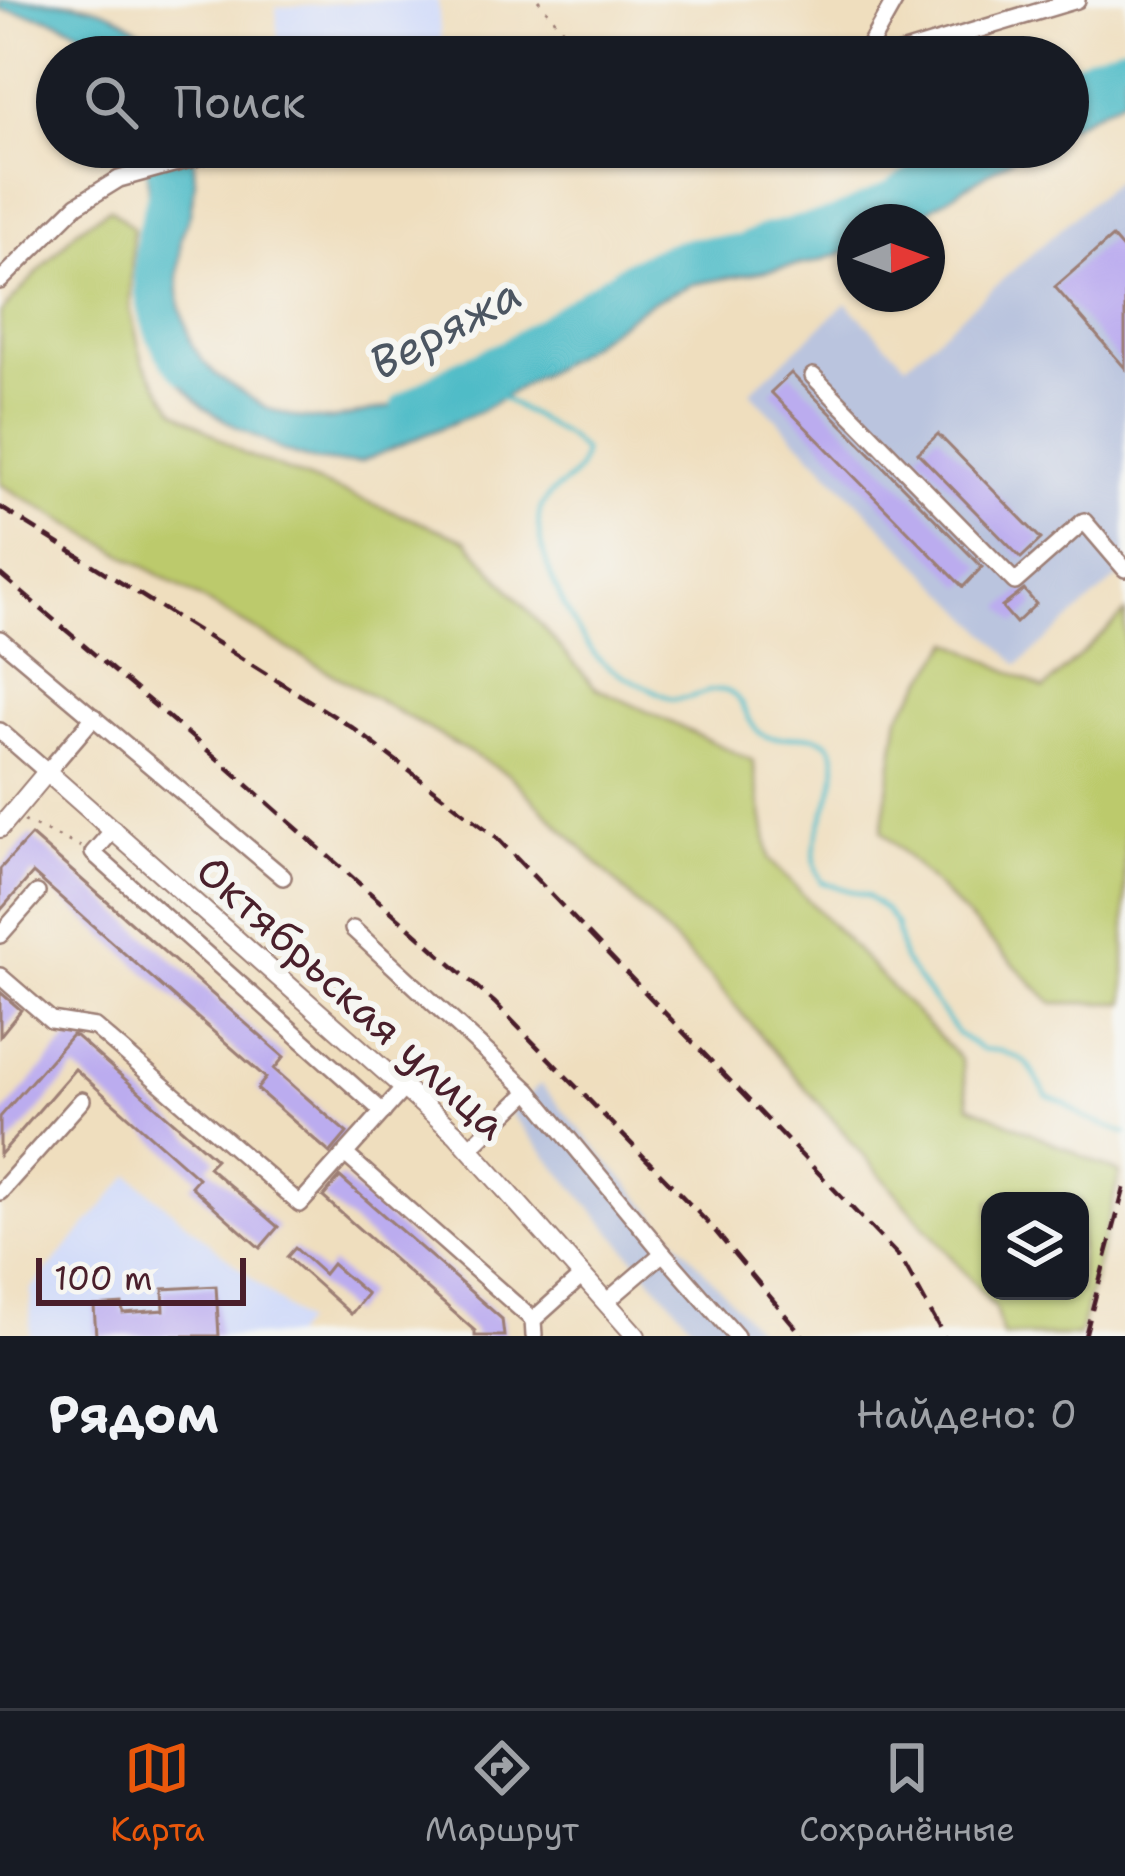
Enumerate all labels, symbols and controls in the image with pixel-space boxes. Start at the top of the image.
search box [36,36,1089,168]
icon: search [78,69,144,135]
text: Поиск [174,72,305,132]
north arrow [837,204,945,312]
water label: Веряжа [359,263,531,393]
street label: Октябрьская улица [185,842,519,1152]
map controls [981,1192,1089,1300]
button: layers [981,1192,1089,1300]
scale bar [36,1252,246,1305]
text: 100 m [54,1256,153,1301]
text: Рядом [48,1380,219,1448]
text: Найдено: 0 [856,1388,1077,1440]
tab: Карта [110,1735,205,1852]
tab: Маршрут [425,1735,579,1852]
tab: Сохранённые [799,1735,1015,1852]

